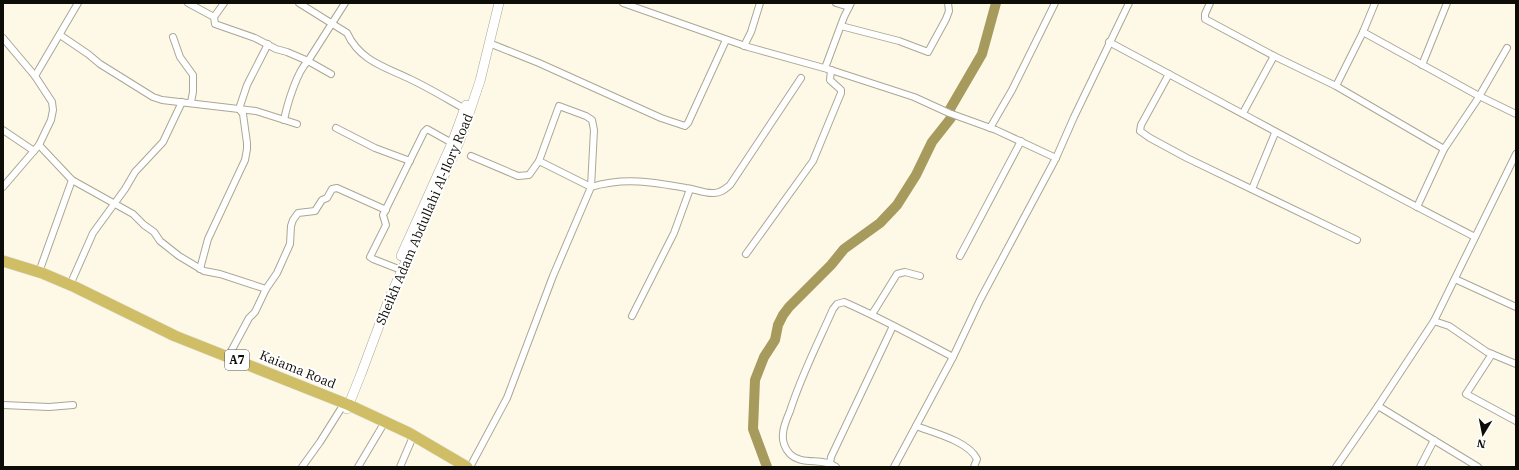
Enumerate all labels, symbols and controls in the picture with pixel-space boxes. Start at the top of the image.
street label: Sheikh Adam Abdullahi Al-Ilory Road [372,111,477,328]
street label: Kaiama Road [257,346,339,393]
road number: A7 [225,350,249,370]
north arrow [1463,414,1503,454]
text: N [1475,436,1487,451]

